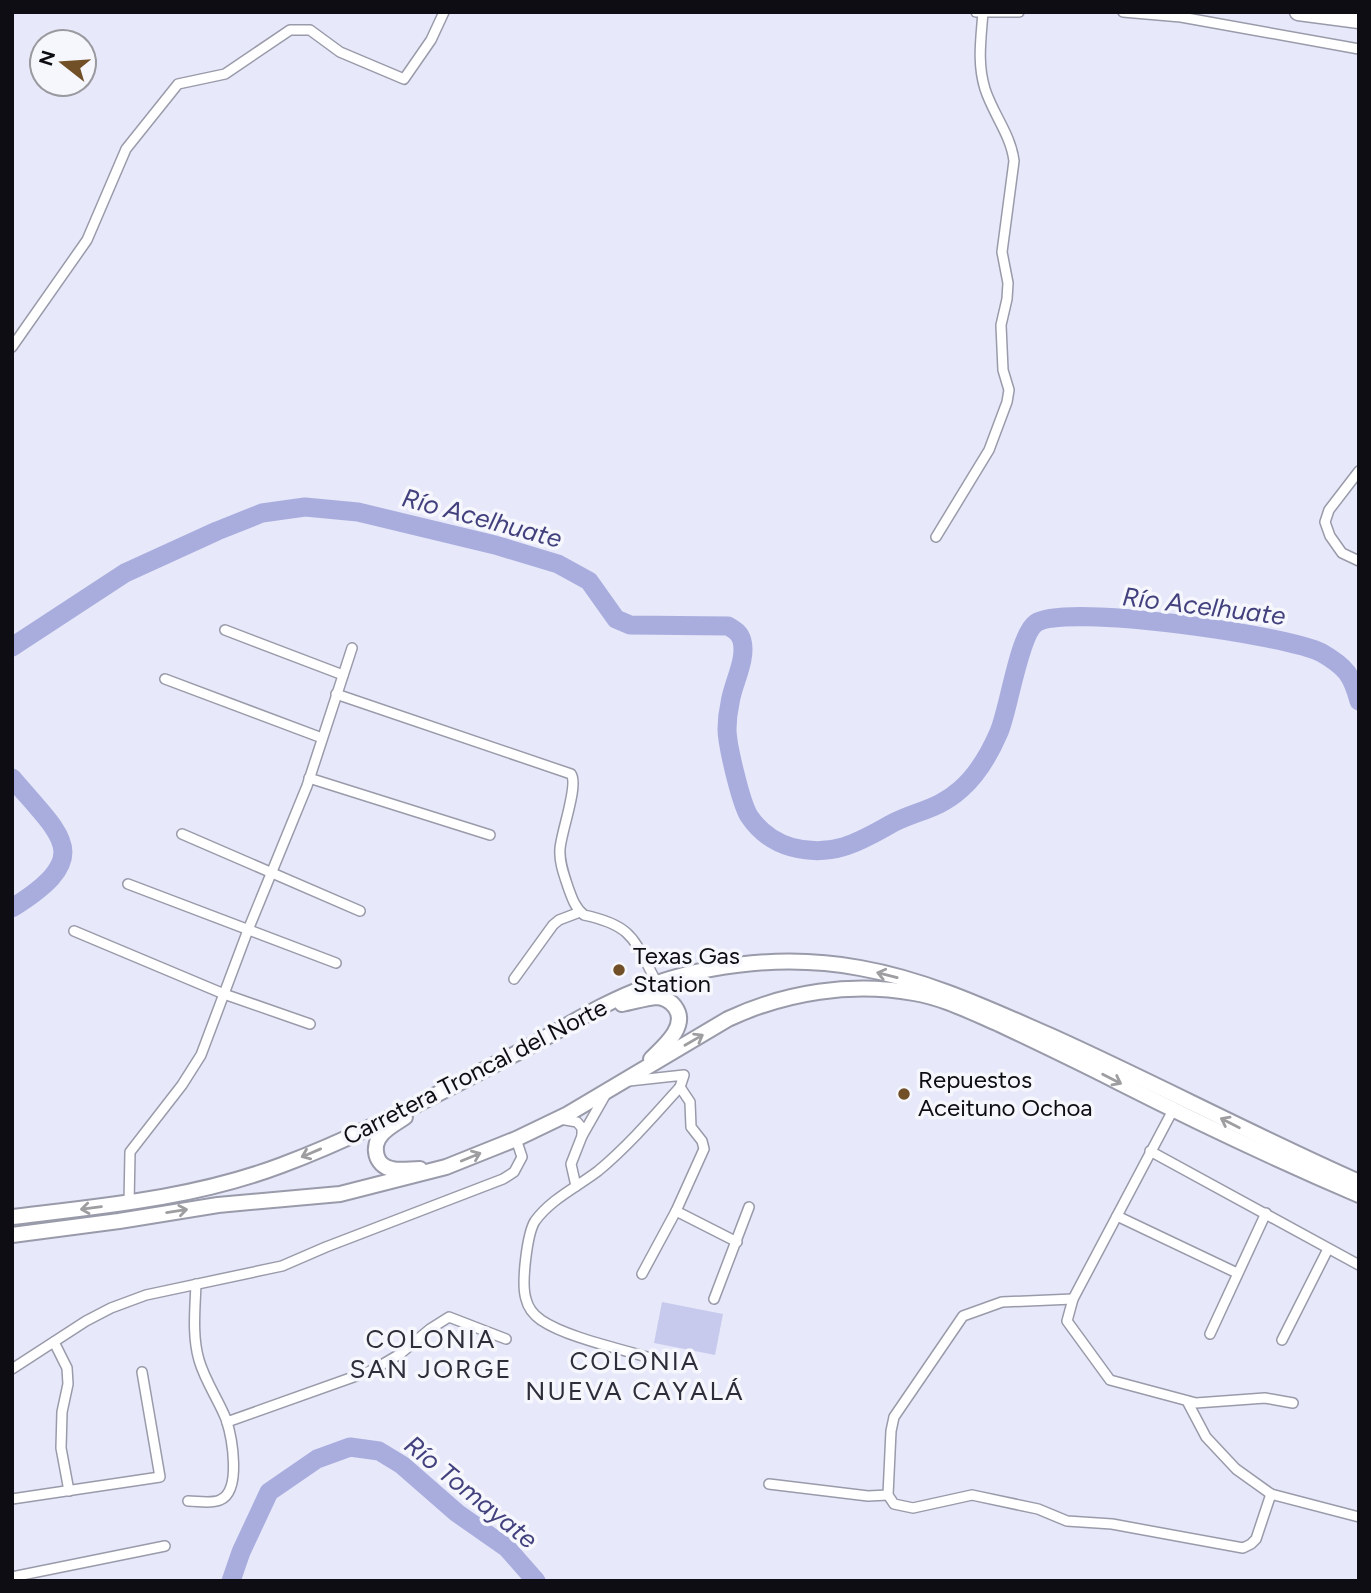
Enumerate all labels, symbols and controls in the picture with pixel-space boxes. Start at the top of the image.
north arrow [28,28,98,98]
text: N [34,48,60,69]
water label: Río Acelhuate [399,481,565,555]
water label: Río Acelhuate [1121,580,1287,632]
place label: Texas Gas Station [633,941,740,998]
marker: Texas Gas Station [611,962,627,978]
one-way arrow [876,968,899,981]
street label: Carretera Troncal del Norte [338,992,612,1151]
one-way arrow [683,1032,703,1046]
place label: Repuestos Aceituno Ochoa [918,1065,1093,1122]
one-way arrow [1102,1072,1122,1086]
marker: Repuestos Aceituno Ochoa [896,1086,912,1102]
one-way arrow [1220,1115,1241,1129]
one-way arrow [300,1147,322,1160]
one-way arrow [460,1150,482,1163]
one-way arrow [80,1202,103,1215]
one-way arrow [165,1204,188,1217]
district label: COLONIA SAN JORGE [349,1323,513,1385]
district label: COLONIA NUEVA CAYALÁ [525,1345,745,1407]
water label: Río Tomayate [398,1429,544,1555]

